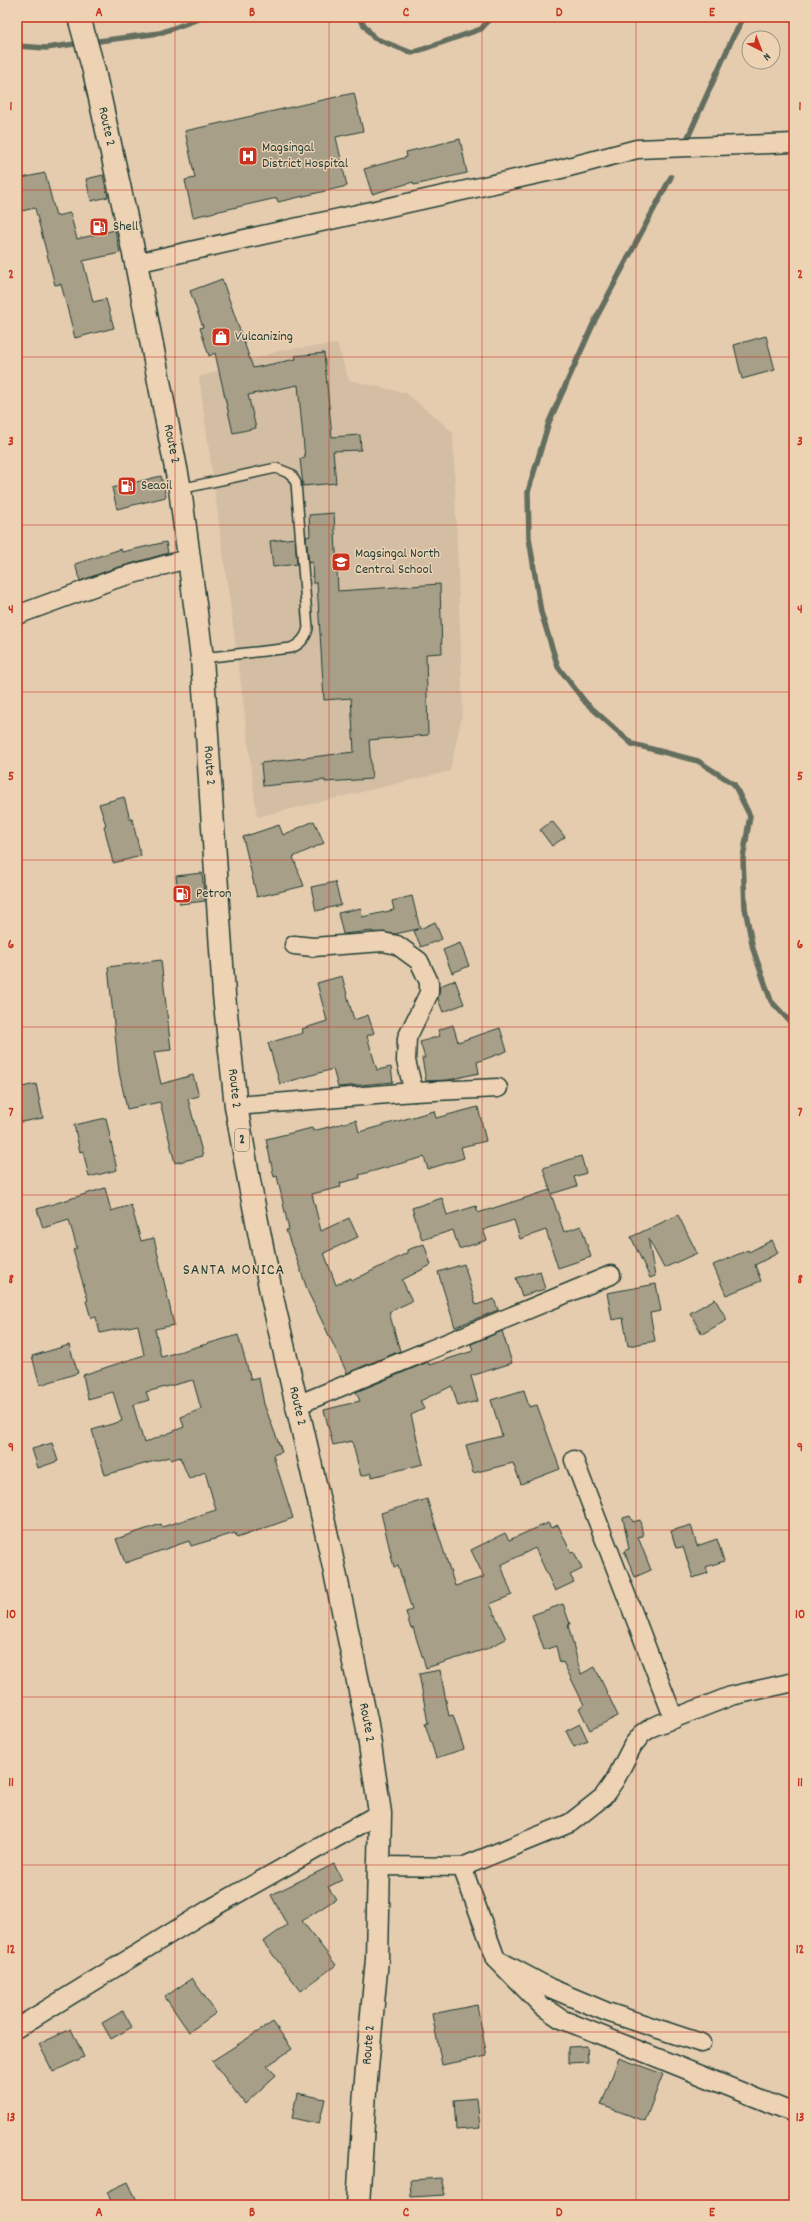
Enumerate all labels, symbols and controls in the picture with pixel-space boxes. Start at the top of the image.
text: A [95,4,103,23]
text: B [249,4,255,23]
text: C [403,4,410,23]
text: D [556,4,563,23]
text: E [709,4,716,23]
north arrow [741,30,781,70]
text: N [759,48,774,64]
text: 1 [10,98,13,117]
text: 1 [799,98,802,117]
street label: Route 2 [92,105,120,148]
place label: Magsingal District Hospital [262,138,349,174]
hospital icon: Magsingal District Hospital [237,145,259,167]
fuel station icon: Shell [88,216,110,238]
place label: Shell [113,217,139,237]
text: 2 [8,266,14,285]
text: 2 [797,266,803,285]
shop icon: Vulcanizing [210,326,232,348]
place label: Vulcanizing [235,327,293,347]
street label: Route 2 [158,423,185,465]
text: 3 [8,433,14,452]
text: 3 [797,433,803,452]
fuel station icon: Seaoil [116,475,138,497]
place label: Seaoil [141,476,173,496]
place label: Magsingal North Central School [355,544,440,580]
school or university icon: Magsingal North Central School [330,551,352,573]
text: 4 [8,601,14,620]
text: 4 [797,601,803,620]
street label: Route 2 [198,745,220,786]
text: 5 [8,768,14,787]
text: 5 [797,768,803,787]
fuel station icon: Petron [171,883,193,905]
place label: Petron [196,884,232,904]
text: 6 [8,936,15,955]
text: 6 [797,936,804,955]
street label: Route 2 [222,1068,246,1109]
text: 7 [9,1104,14,1123]
text: 7 [798,1104,803,1123]
road number: 2 [235,1129,249,1151]
district label: SANTA MONICA [183,1259,285,1282]
text: 8 [8,1271,14,1290]
text: 8 [797,1271,803,1290]
street label: Route 2 [283,1385,311,1428]
text: 9 [8,1439,14,1458]
text: 9 [797,1439,803,1458]
text: 10 [6,1606,16,1625]
text: 10 [795,1606,805,1625]
street label: Route 2 [353,1701,380,1744]
text: 11 [8,1774,14,1793]
text: 11 [797,1774,803,1793]
text: 12 [7,1941,16,1960]
text: 12 [796,1941,805,1960]
street label: Route 2 [357,2024,381,2066]
text: 13 [7,2109,16,2128]
text: 13 [796,2109,805,2128]
text: A [95,2204,103,2222]
text: B [249,2204,255,2222]
text: C [403,2204,410,2222]
text: D [556,2204,563,2222]
text: E [709,2204,716,2222]

